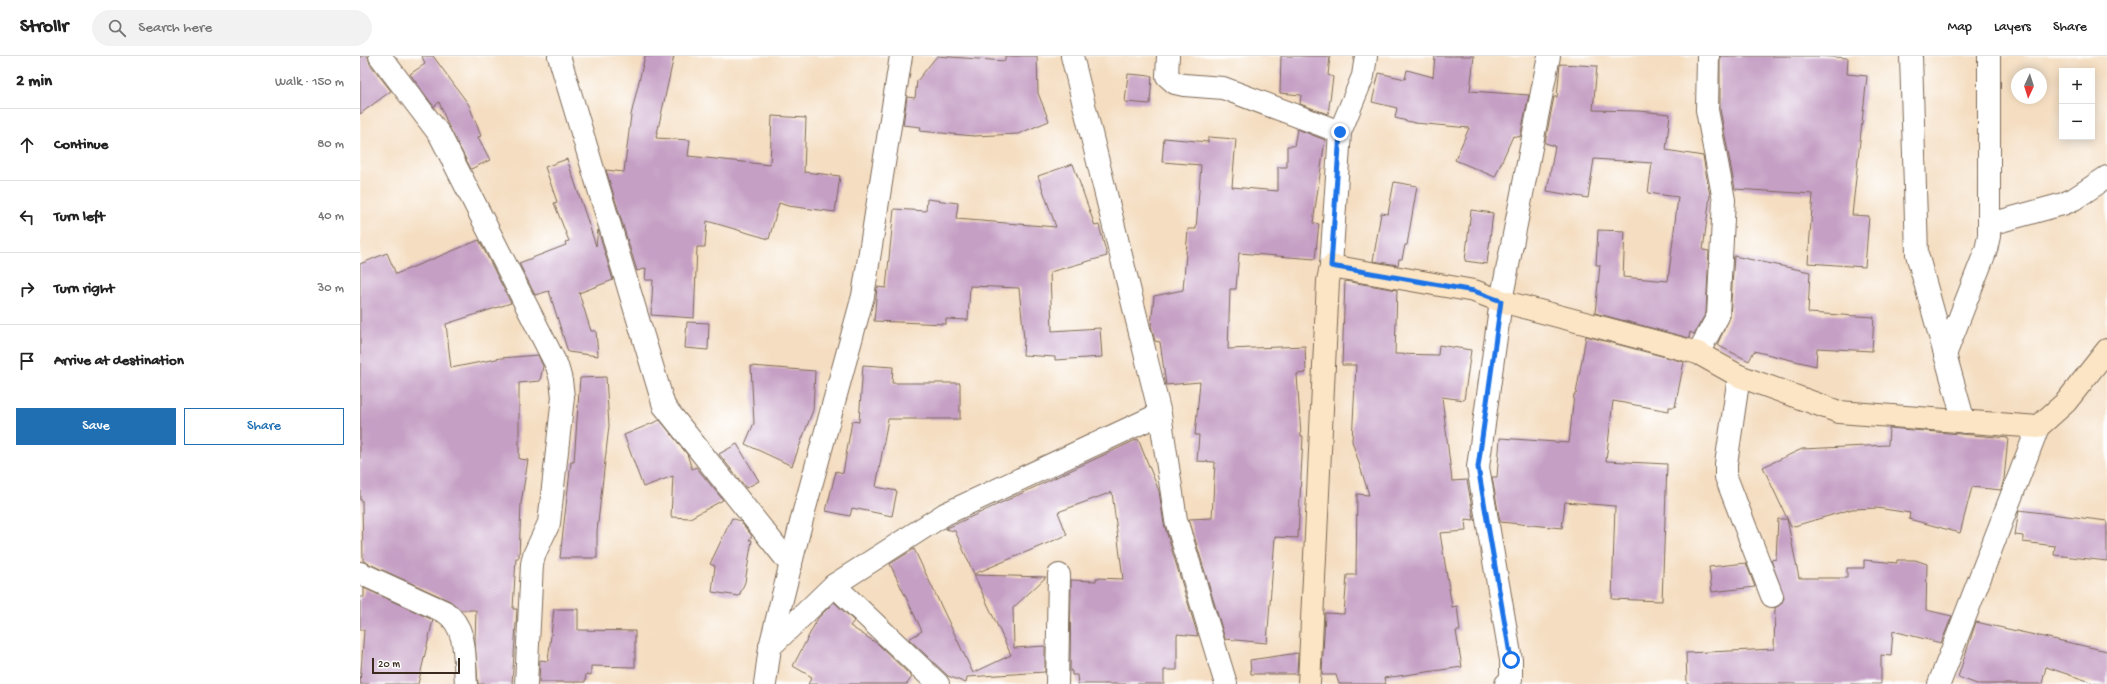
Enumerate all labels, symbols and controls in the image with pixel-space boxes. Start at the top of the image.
search box [92,10,372,46]
text: Strollr [20,16,68,39]
icon: search [106,17,128,39]
text: Search here [138,19,212,37]
text: Map [1948,19,1972,36]
text: Layers [1994,19,2031,36]
text: Share [2053,19,2087,36]
north arrow [2011,68,2047,104]
map controls [2059,68,2095,140]
button: + [2059,68,2095,104]
text: 2 min [16,72,52,92]
text: Walk · 150 m [275,75,344,90]
button: − [2059,104,2095,140]
route end [1331,123,1349,141]
icon: ahead [16,134,38,156]
text: Continue [54,136,108,154]
text: 80 m [317,137,344,152]
icon: left [16,206,38,228]
text: Turn left [54,208,105,226]
text: 40 m [318,209,344,224]
icon: right [16,278,38,300]
text: Turn right [54,280,114,298]
text: 30 m [318,281,344,296]
icon: arrive [16,350,38,372]
text: Arrive at destination [54,352,184,370]
button: Save [16,408,176,445]
button: Share [184,408,344,445]
route start [1502,651,1520,669]
scale bar [372,656,460,675]
text: 20 m [378,659,400,671]

